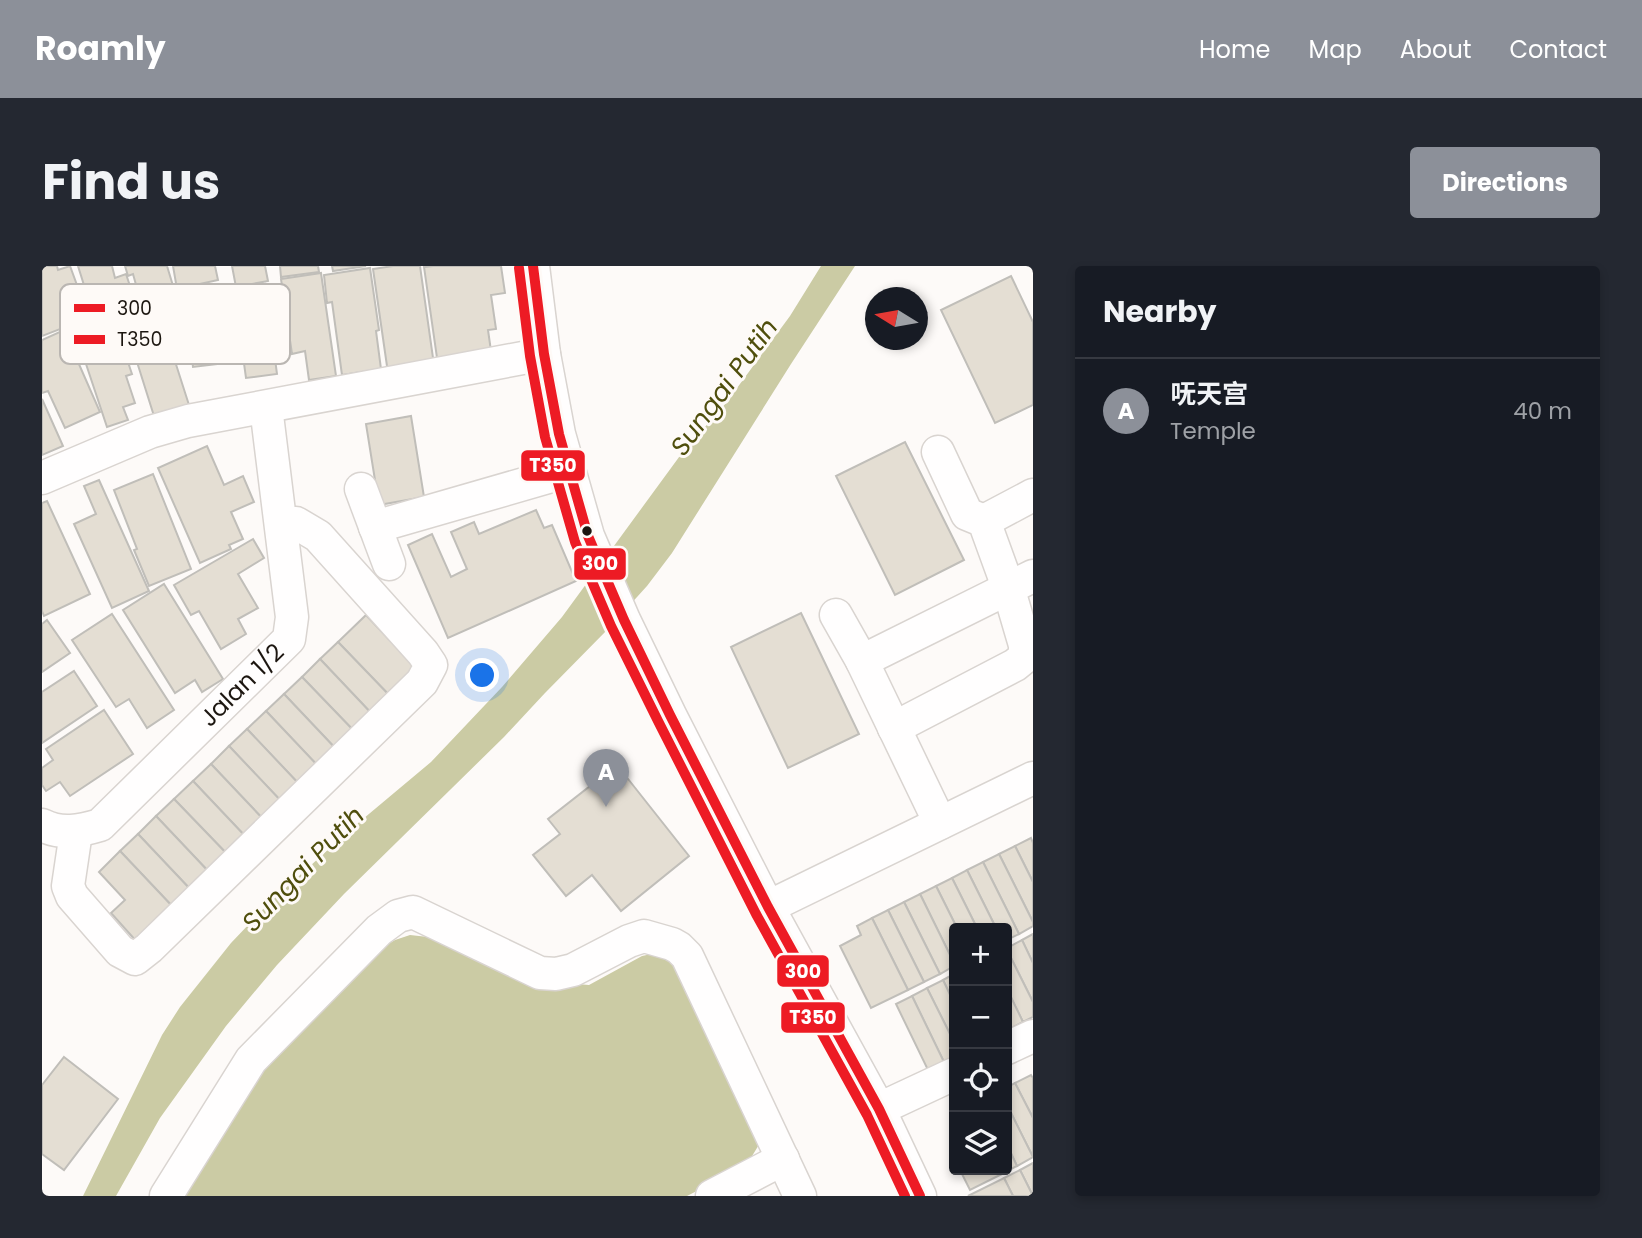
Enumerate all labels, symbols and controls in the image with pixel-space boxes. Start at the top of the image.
text: Roamly [35,25,165,72]
text: Home [1199,33,1271,66]
text: Map [1309,33,1362,66]
text: About [1400,33,1471,66]
text: Contact [1509,33,1607,66]
button: Directions [1410,147,1600,218]
text: Find us [42,148,220,216]
legend [60,284,290,364]
north arrow [865,287,928,350]
text: Nearby [1103,290,1217,333]
text: 300 [117,295,152,322]
water label: Sungai Putih [662,311,786,463]
text: T350 [117,326,162,353]
text: 呒天宫 [1170,376,1248,412]
text: A [1118,395,1134,427]
text: 40 m [1513,395,1572,427]
text: Temple [1170,415,1256,447]
line badge: T350 [520,449,586,482]
text: T350 [529,452,577,479]
unlabelled marker [580,524,594,538]
line badge: 300 [573,547,627,581]
text: 300 [582,550,618,577]
street label: Jalan 1/2 [192,636,291,734]
your location [465,658,499,692]
pin: A [583,749,629,807]
water label: Sungai Putih [234,798,372,940]
map controls [949,923,1012,1175]
button: + [949,923,1012,986]
line badge: 300 [776,954,830,988]
text: 300 [785,958,821,985]
button: − [949,986,1012,1049]
line badge: T350 [780,1001,846,1034]
text: T350 [789,1004,837,1031]
button: locate [949,1049,1012,1112]
button: layers [949,1112,1012,1175]

